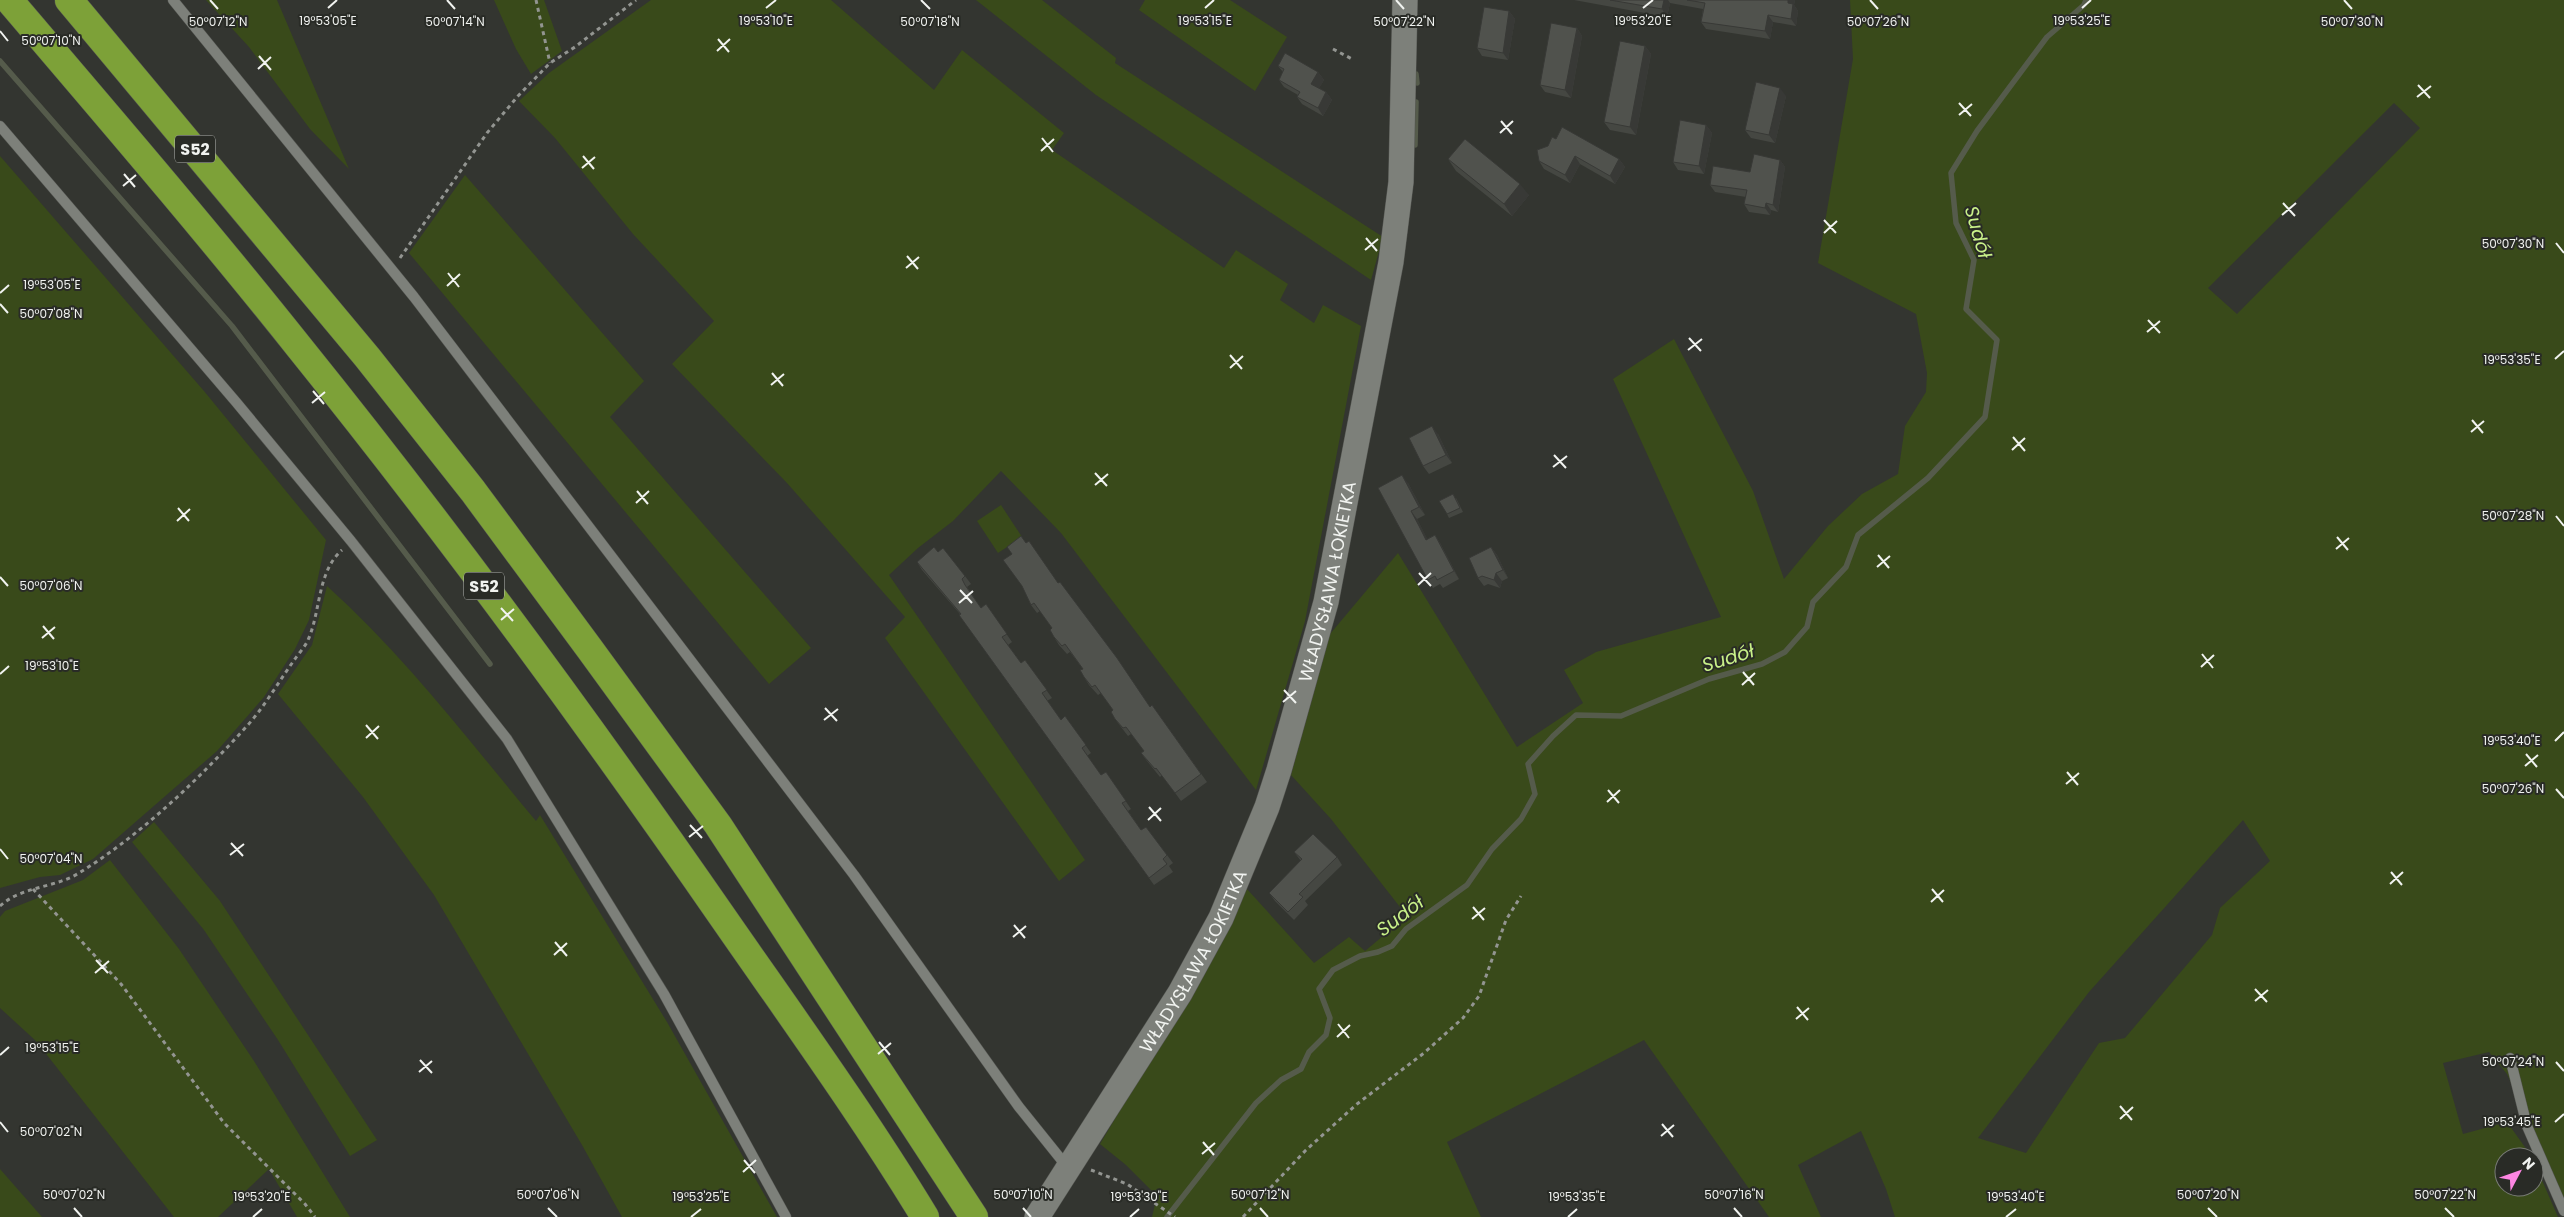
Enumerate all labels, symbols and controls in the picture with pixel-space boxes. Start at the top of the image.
text: 19°53'05"E [299,12,357,29]
text: 19°53'10"E [739,12,793,29]
text: 19°53'15"E [1178,12,1232,29]
text: 19°53'20"E [1615,12,1671,29]
text: 19°53'25"E [2054,12,2110,29]
text: 50°07'12"N [189,13,247,30]
text: 50°07'14"N [425,13,485,30]
text: 50°07'18"N [900,13,960,30]
text: 50°07'22"N [1373,13,1435,30]
text: 50°07'26"N [1847,13,1909,30]
text: 50°07'30"N [2321,13,2383,30]
text: 50°07'10"N [21,32,81,49]
road number: S52 [175,136,215,162]
water label: Sudół [1958,203,1999,262]
text: 50°07'30"N [2482,235,2544,252]
text: 19°53'05"E [23,276,81,293]
text: 50°07'08"N [19,305,83,322]
text: 19°53'35"E [2483,351,2541,368]
street label: WŁADYSŁAWA ŁOKIETKA [1292,479,1361,685]
text: 50°07'28"N [2482,507,2544,524]
road number: S52 [464,572,504,600]
text: 50°07'06"N [19,577,83,594]
water label: Sudół [1699,637,1758,679]
text: 19°53'10"E [25,657,79,674]
text: 19°53'40"E [2483,732,2541,749]
text: 50°07'26"N [2482,780,2544,797]
text: 50°07'04"N [19,850,83,867]
street label: WŁADYSŁAWA ŁOKIETKA [1133,866,1252,1057]
water label: Sudół [1371,889,1430,943]
text: 19°53'15"E [25,1039,79,1056]
text: 50°07'24"N [2482,1053,2544,1070]
text: 19°53'45"E [2483,1113,2541,1130]
text: 50°07'02"N [20,1123,82,1140]
north arrow [2494,1147,2544,1197]
text: N [2518,1153,2540,1174]
text: 50°07'02"N [43,1186,105,1203]
text: 50°07'06"N [516,1186,580,1203]
text: 50°07'10"N [993,1186,1053,1203]
text: 50°07'12"N [1231,1186,1289,1203]
text: 50°07'16"N [1704,1186,1764,1203]
text: 50°07'20"N [2177,1186,2239,1203]
text: 50°07'22"N [2414,1186,2476,1203]
text: 19°53'20"E [234,1188,290,1205]
text: 19°53'25"E [673,1188,729,1205]
text: 19°53'30"E [1110,1188,1168,1205]
text: 19°53'35"E [1548,1188,1606,1205]
text: 19°53'40"E [1987,1188,2045,1205]

